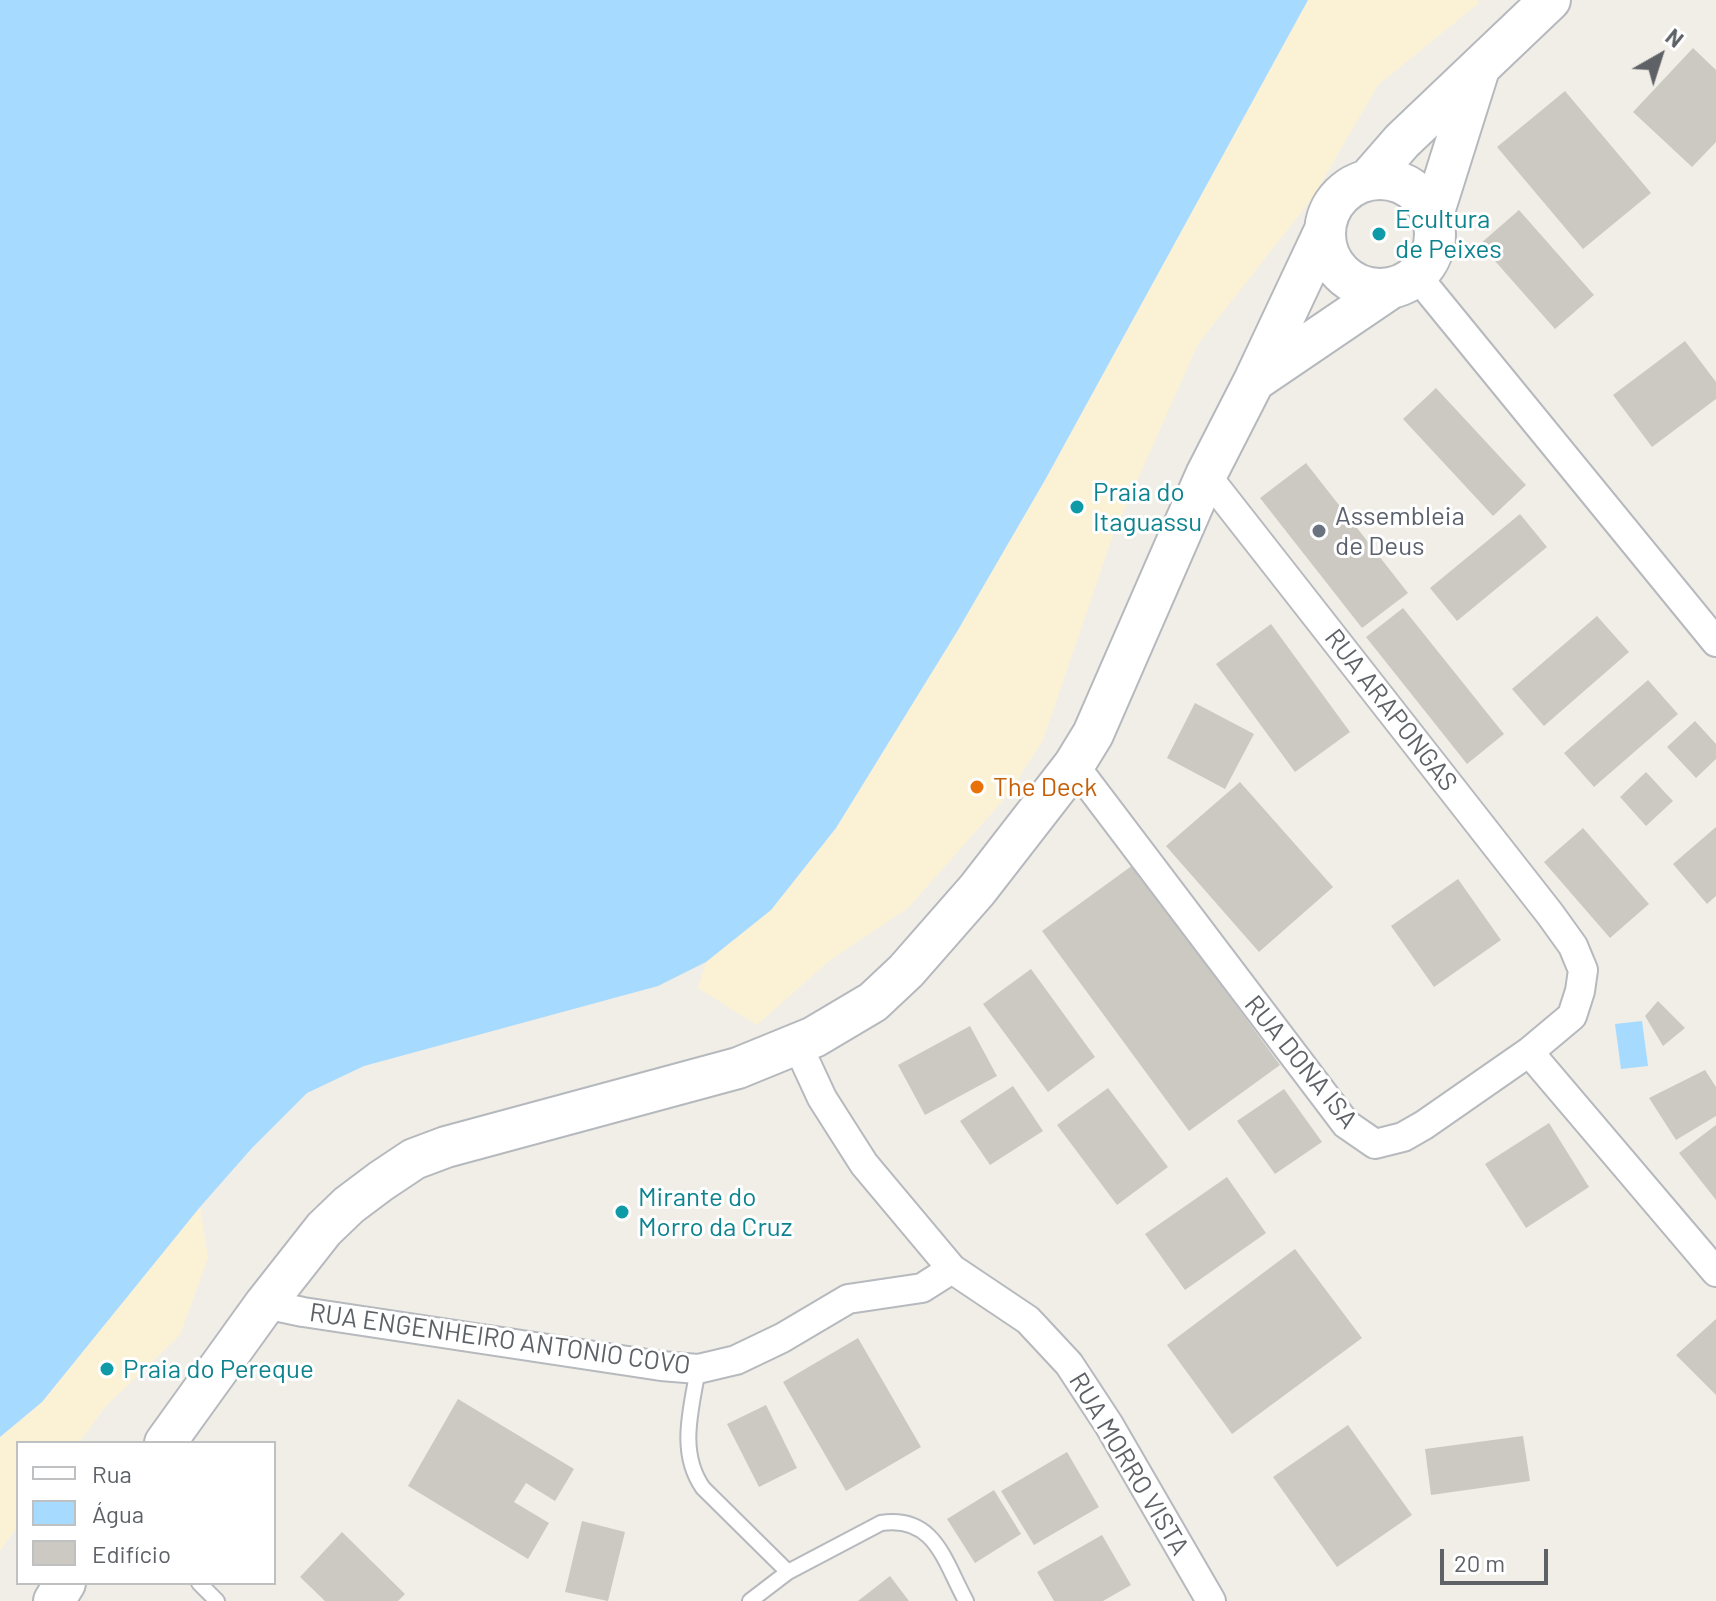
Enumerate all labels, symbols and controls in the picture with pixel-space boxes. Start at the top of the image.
north arrow [1620,16,1700,96]
text: N [1661,23,1689,52]
place label: Ecultura de Peixes [1395,203,1502,264]
marker: Ecultura de Peixes [1370,225,1388,243]
place label: Praia do Itaguassu [1093,476,1202,538]
marker: Praia do Itaguassu [1068,498,1086,516]
place label: Assembleia de Deus [1335,500,1465,562]
marker: Assembleia de Deus [1310,522,1328,540]
street label: RUA ARAPONGAS [1318,623,1464,797]
place label: The Deck [993,771,1097,803]
marker: The Deck [968,778,986,796]
street label: RUA DONA ISA [1238,989,1364,1135]
place label: Mirante do Morro da Cruz [638,1181,792,1242]
marker: Mirante do Morro da Cruz [613,1203,631,1221]
street label: RUA ENGENHEIRO ANTONIO COVO [308,1297,692,1381]
place label: Praia do Pereque [123,1353,314,1385]
marker: Praia do Pereque [98,1360,116,1378]
street label: RUA MORRO VISTA [1062,1367,1196,1561]
legend [16,1441,276,1585]
text: Rua [92,1459,132,1488]
text: Água [92,1499,144,1528]
scale bar [1444,1533,1552,1583]
text: Edifício [92,1539,171,1568]
text: 20 m [1454,1548,1505,1577]

